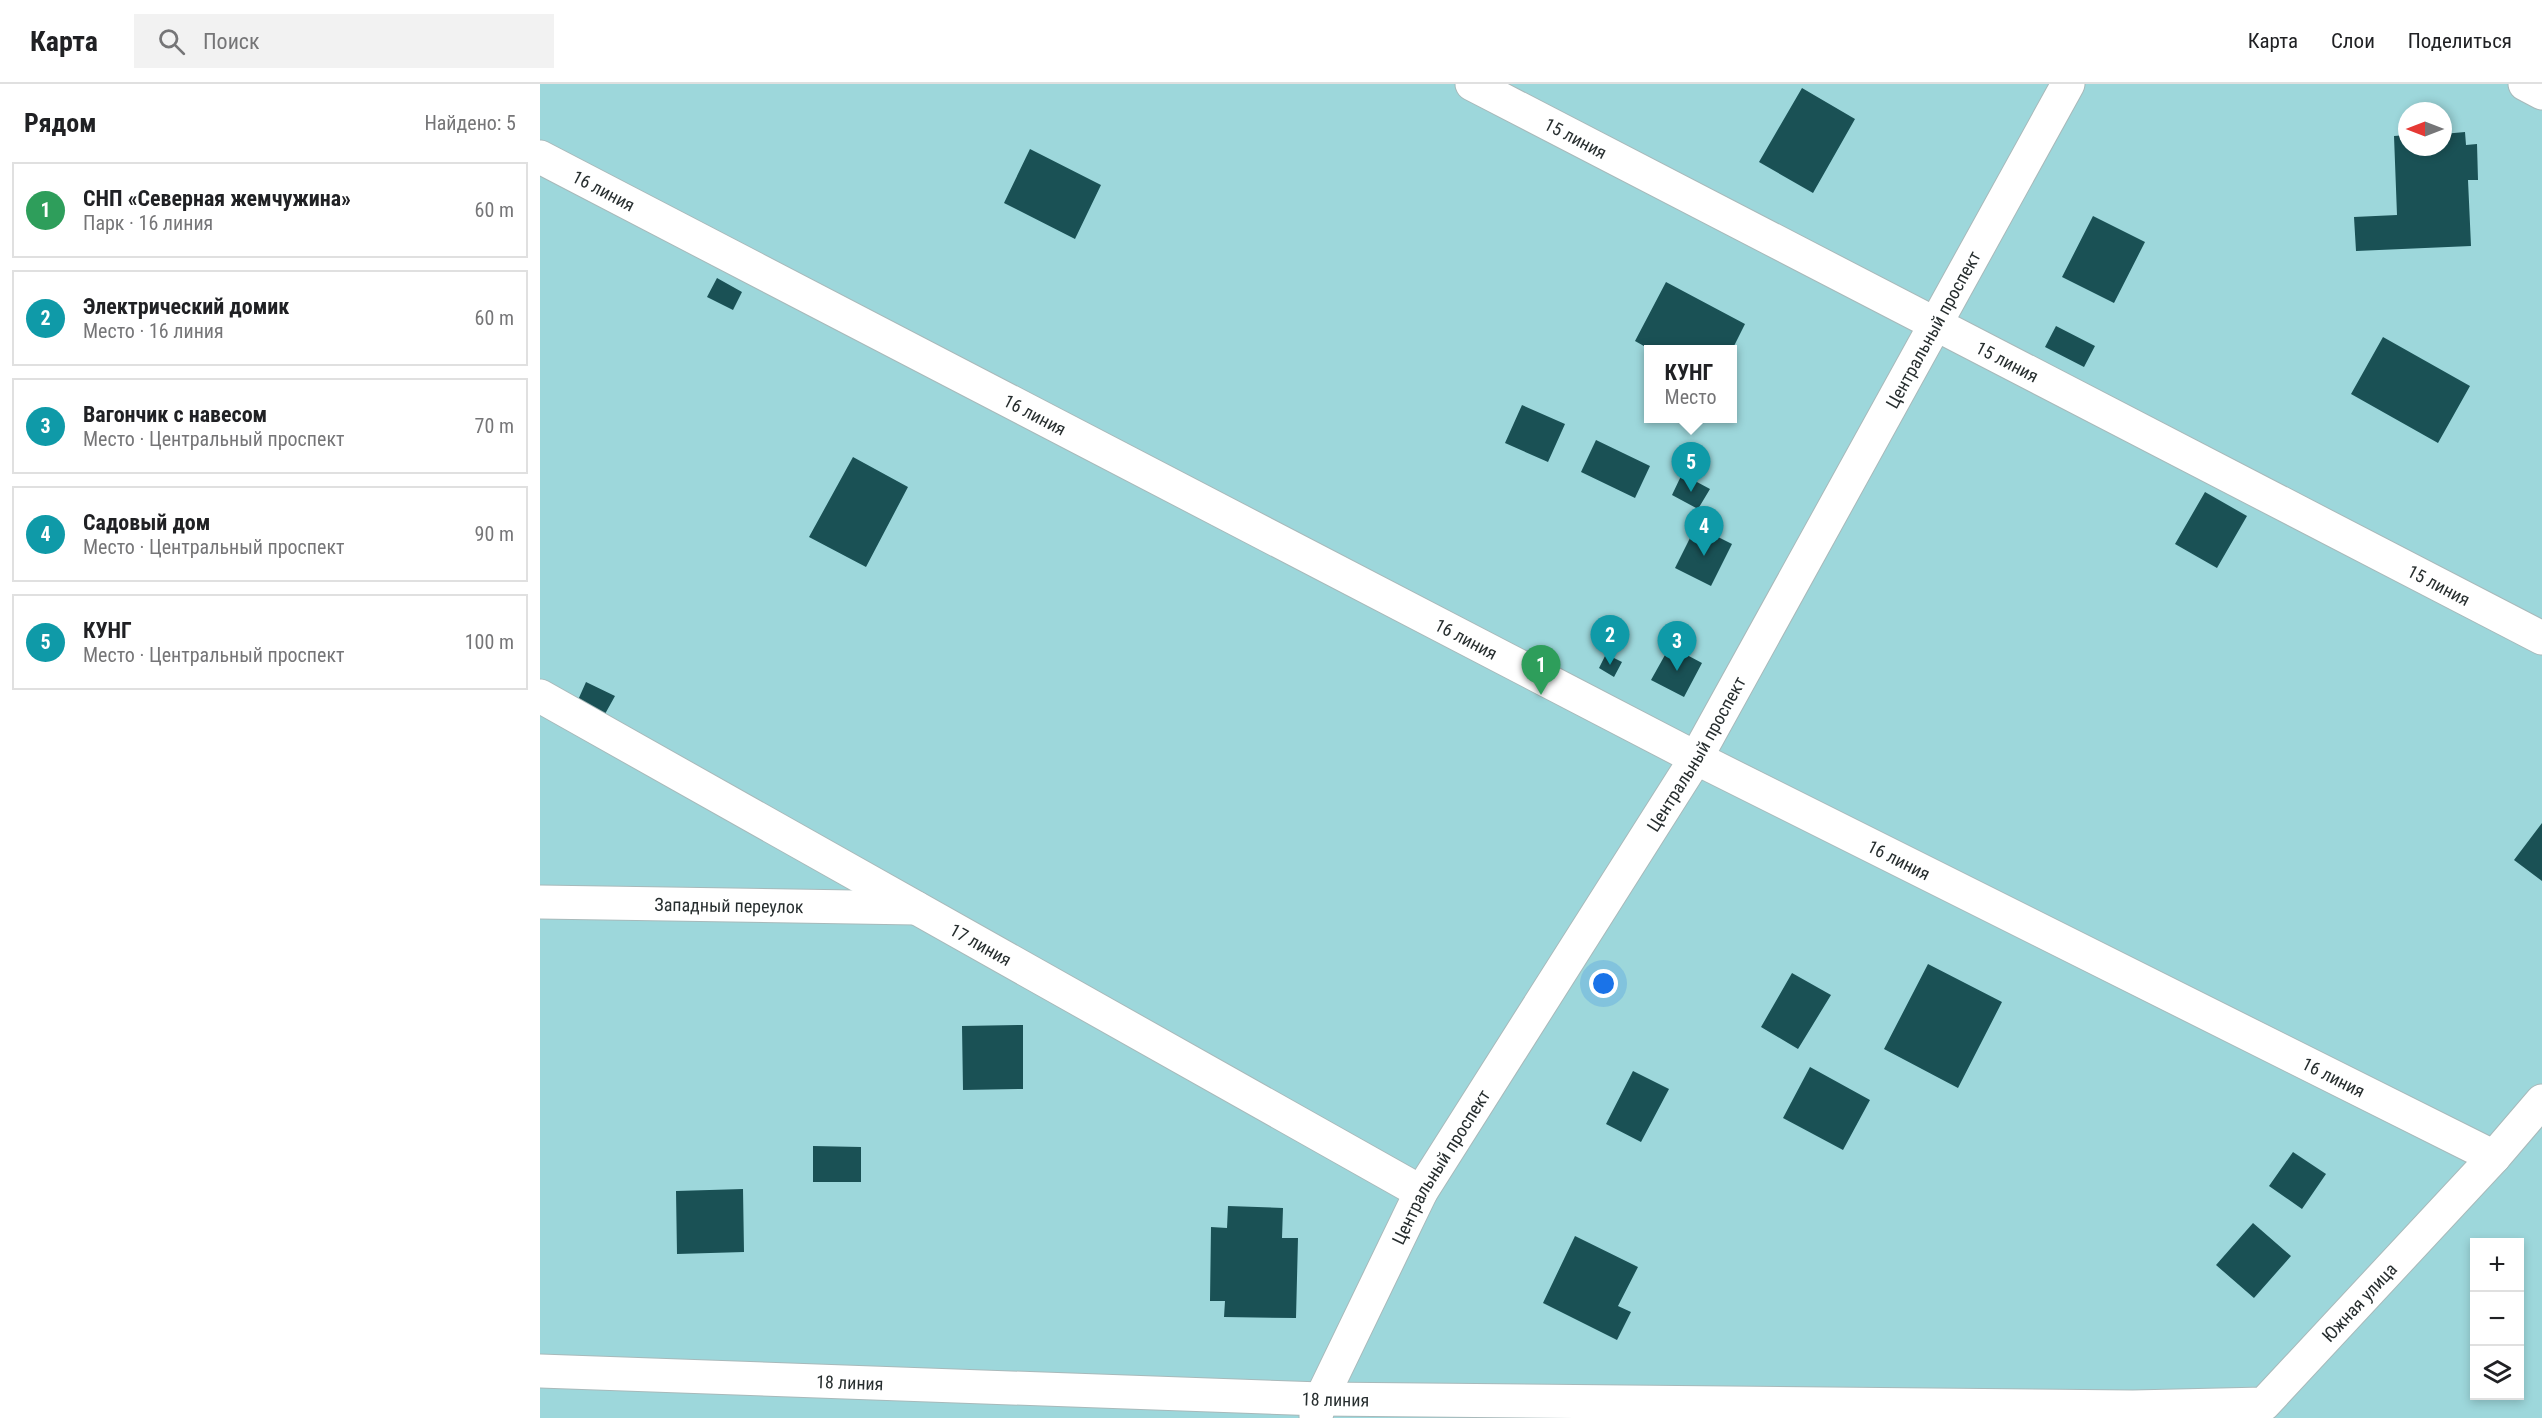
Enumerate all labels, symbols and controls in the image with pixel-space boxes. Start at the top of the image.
search box [134,14,554,68]
text: Карта [30,25,98,58]
icon: search [155,25,188,58]
text: Поиск [203,29,260,54]
text: Карта [2248,29,2298,53]
text: Слои [2331,29,2375,53]
text: Поделиться [2408,29,2512,53]
north arrow [2398,102,2452,156]
text: Рядом [24,108,96,138]
text: Найдено: 5 [424,111,516,135]
street label: 15 линия [1541,113,1611,163]
street label: 16 линия [569,165,639,215]
text: СНП «Северная жемчужина» [83,186,351,211]
text: 1 [40,198,51,222]
text: 60 m [475,198,514,222]
text: Парк · 16 линия [83,211,213,235]
street label: Центральный проспект [1881,247,1985,412]
text: Электрический домик [83,294,289,319]
text: 2 [40,306,51,330]
text: 60 m [475,306,514,330]
text: Место · 16 линия [83,319,224,343]
street label: 15 линия [1973,336,2042,386]
popup [1644,345,1737,423]
text: КУНГ [1665,360,1713,385]
text: Место [1665,385,1716,409]
street label: 16 линия [1000,390,1070,439]
text: Вагончик с навесом [83,402,267,427]
text: 3 [40,414,51,438]
text: 70 m [475,414,514,438]
text: Место · Центральный проспект [83,427,345,451]
pin: 5 [1672,442,1710,492]
pin: 4 [1684,506,1724,556]
text: Садовый дом [83,510,210,535]
text: 4 [40,522,51,546]
text: 90 m [475,522,514,546]
text: Место · Центральный проспект [83,535,345,559]
street label: 15 линия [2404,560,2474,610]
street label: 16 линия [1432,614,1501,663]
pin: 2 [1590,616,1630,665]
text: КУНГ [83,618,132,643]
pin: 3 [1658,622,1696,671]
text: 5 [40,630,51,654]
text: 100 m [465,630,514,654]
text: Место · Центральный проспект [83,643,345,667]
pin: 1 [1522,646,1560,695]
street label: Центральный проспект [1642,672,1750,835]
street label: 16 линия [1864,835,1934,884]
street label: Западный переулок [654,893,804,917]
street label: 17 линия [946,919,1015,970]
your location [1589,969,1618,998]
street label: 16 линия [2299,1052,2369,1101]
street label: Центральный проспект [1387,1085,1494,1248]
map controls [2470,1238,2524,1400]
button: + [2470,1238,2524,1292]
street label: Южная улица [2317,1258,2401,1346]
button: − [2470,1292,2524,1346]
button: layers [2470,1346,2524,1400]
street label: 18 линия [816,1370,884,1394]
street label: 18 линия [1301,1388,1369,1410]

